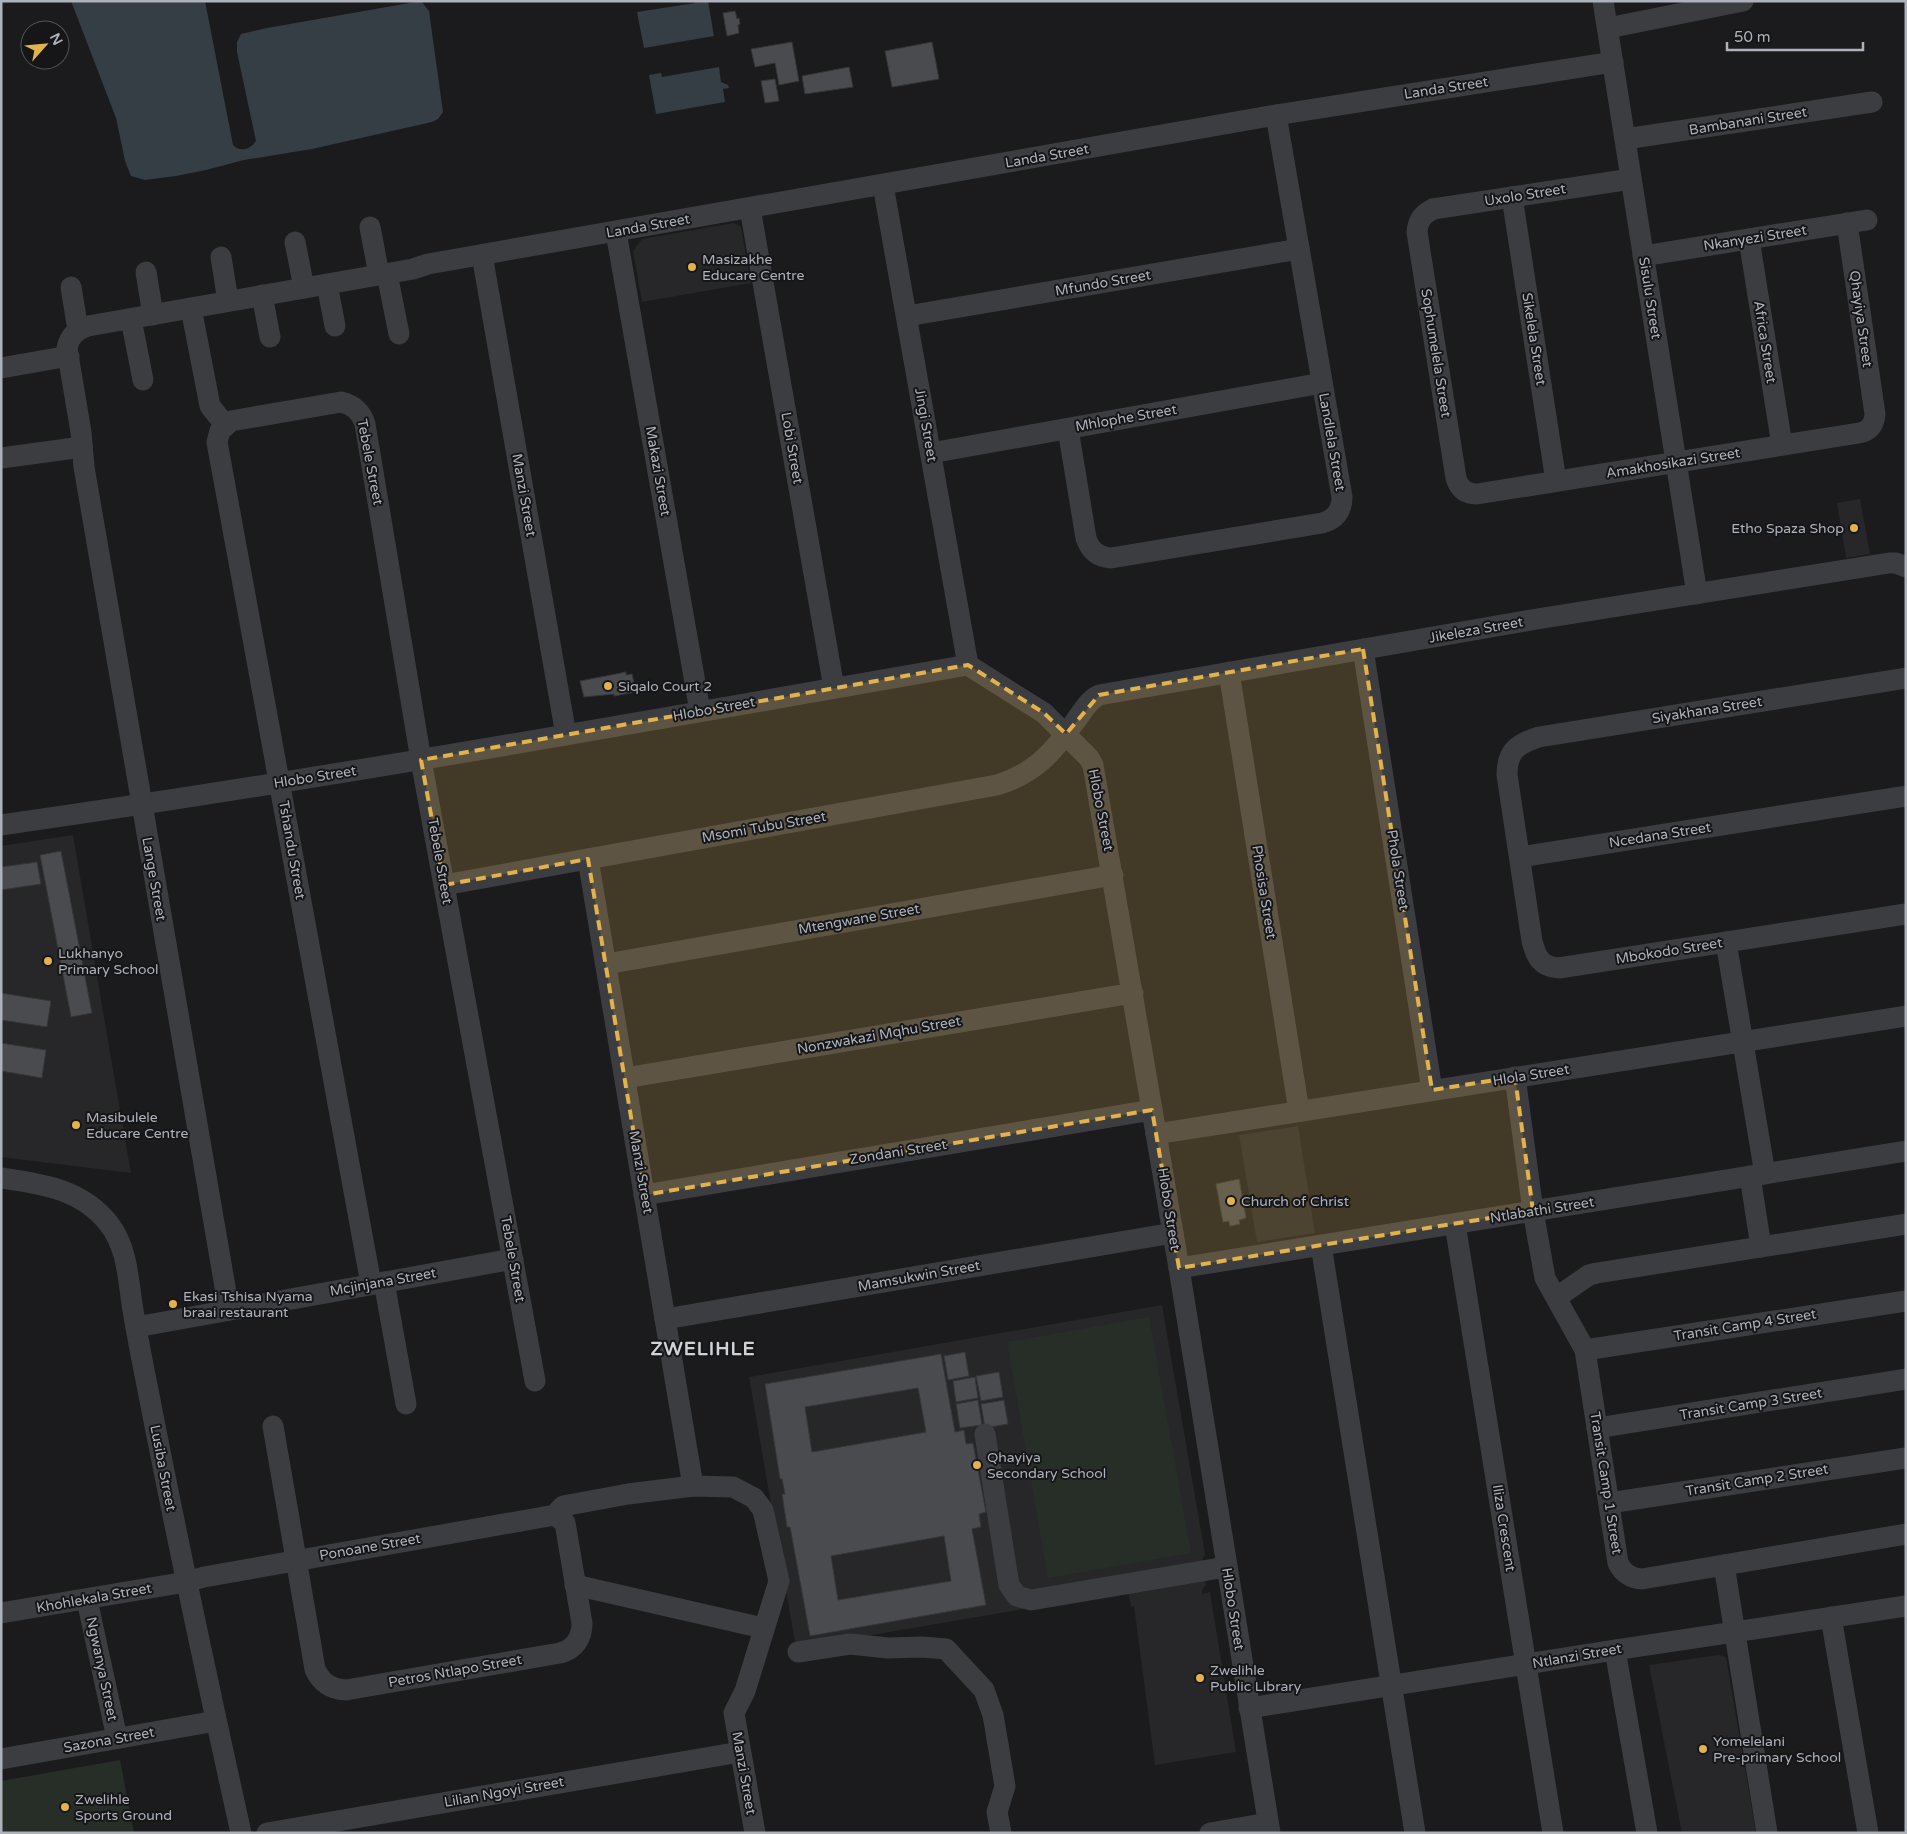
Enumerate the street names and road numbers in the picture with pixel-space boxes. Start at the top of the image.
street label: Landa Street [1403,73,1490,103]
street label: Bambanani Street [1688,103,1809,139]
street label: Landa Street [1004,140,1091,172]
street label: Uxolo Street [1483,180,1567,210]
street label: Landa Street [605,210,692,242]
street label: Nkanyezi Street [1702,221,1808,255]
street label: Sisulu Street [1635,256,1665,341]
street label: Mfundo Street [1054,266,1153,300]
street label: Qhayiya Street [1846,270,1876,369]
street label: Sophumelela Street [1417,287,1455,419]
street label: Sikelela Street [1518,291,1550,387]
street label: Africa Street [1750,300,1780,385]
street label: Jingi Street [911,387,941,464]
street label: Landlela Street [1315,391,1349,493]
street label: Mhlophe Street [1074,401,1179,435]
street label: Lobi Street [777,411,807,486]
street label: Tebele Street [353,417,387,507]
street label: Makazi Street [642,425,674,518]
street label: Amakhosikazi Street [1605,444,1742,482]
street label: Manzi Street [508,452,540,538]
street label: Jikeleza Street [1428,613,1525,647]
street label: Hlobo Street [671,693,757,725]
street label: Siyakhana Street [1651,693,1764,727]
street label: Hlobo Street [272,762,358,792]
street label: Hlobo Street [1085,767,1117,853]
street label: Tshandu Street [275,799,309,901]
street label: Msomi Tubu Street [701,808,828,846]
street label: Tebele Street [424,817,456,906]
street label: Ncedana Street [1608,818,1713,851]
street label: Phola Street [1383,828,1413,912]
street label: Lange Street [138,836,170,923]
street label: Phosisa Street [1248,844,1280,941]
street label: Mtengwane Street [797,900,922,938]
street label: Mbokodo Street [1614,934,1724,968]
street label: Nonzwakazi Mqhu Street [796,1012,963,1058]
street label: Hlola Street [1491,1060,1571,1089]
street label: Manzi Street [625,1129,657,1215]
street label: Zondani Street [848,1136,949,1168]
street label: Hlobo Street [1154,1166,1184,1252]
street label: Ntlabathi Street [1489,1193,1596,1227]
street label: Tebele Street [497,1215,529,1304]
street label: Mamsukwin Street [857,1257,982,1295]
street label: Mcjinjana Street [328,1264,438,1300]
street label: Transit Camp 4 Street [1673,1305,1818,1345]
street label: Transit Camp 3 Street [1679,1384,1824,1424]
street label: Transit Camp 1 Street [1586,1411,1626,1556]
street label: Lusiba Street [146,1424,180,1513]
street label: Transit Camp 2 Street [1685,1460,1830,1500]
street label: Iliza Crescent [1489,1483,1519,1573]
street label: Ponoane Street [318,1530,423,1564]
street label: Hlobo Street [1218,1566,1248,1652]
street label: Khohlekala Street [35,1579,154,1617]
street label: Ngwanya Street [83,1615,121,1723]
street label: Ntlanzi Street [1531,1640,1624,1672]
street label: Petros Ntlapo Street [387,1651,524,1691]
street label: Sazona Street [62,1724,156,1756]
street label: Manzi Street [728,1730,760,1816]
street label: Lilian Ngoyi Street [443,1773,566,1811]

